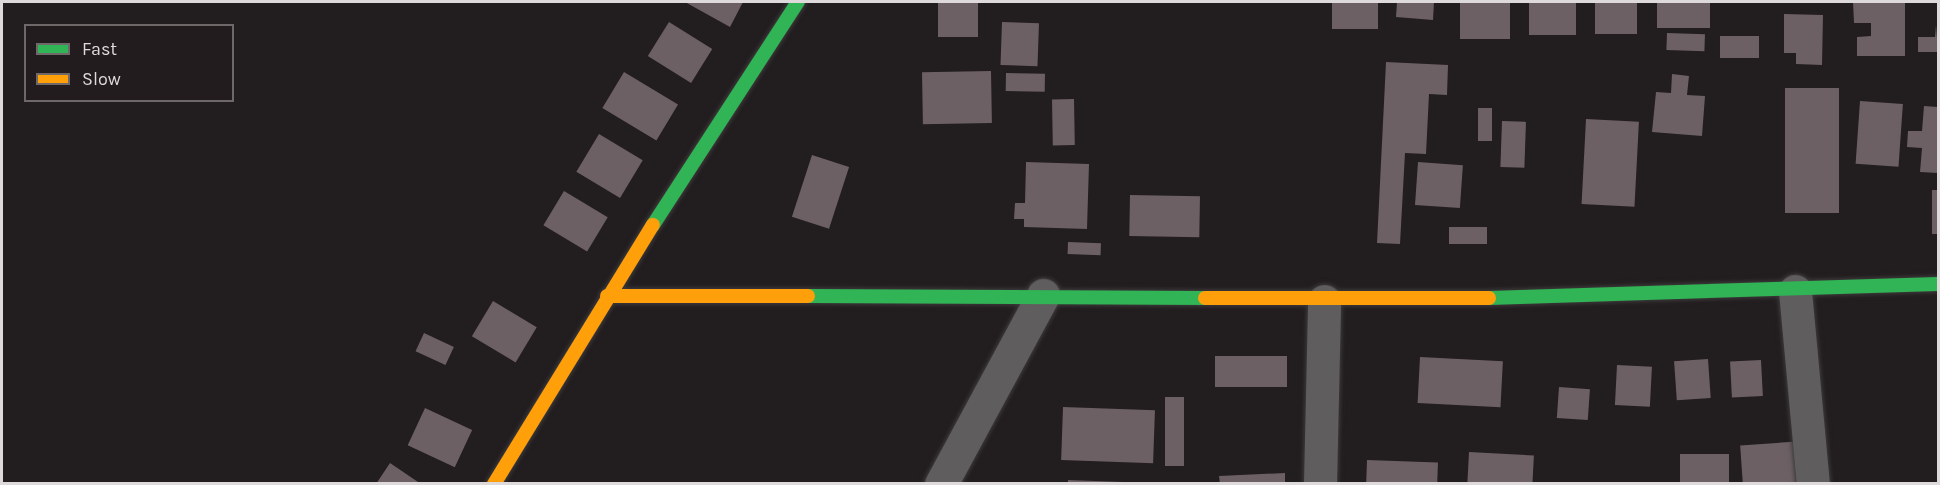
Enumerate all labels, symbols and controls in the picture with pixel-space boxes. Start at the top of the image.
legend [24,24,234,102]
text: Fast [82,38,117,60]
text: Slow [82,68,121,90]

